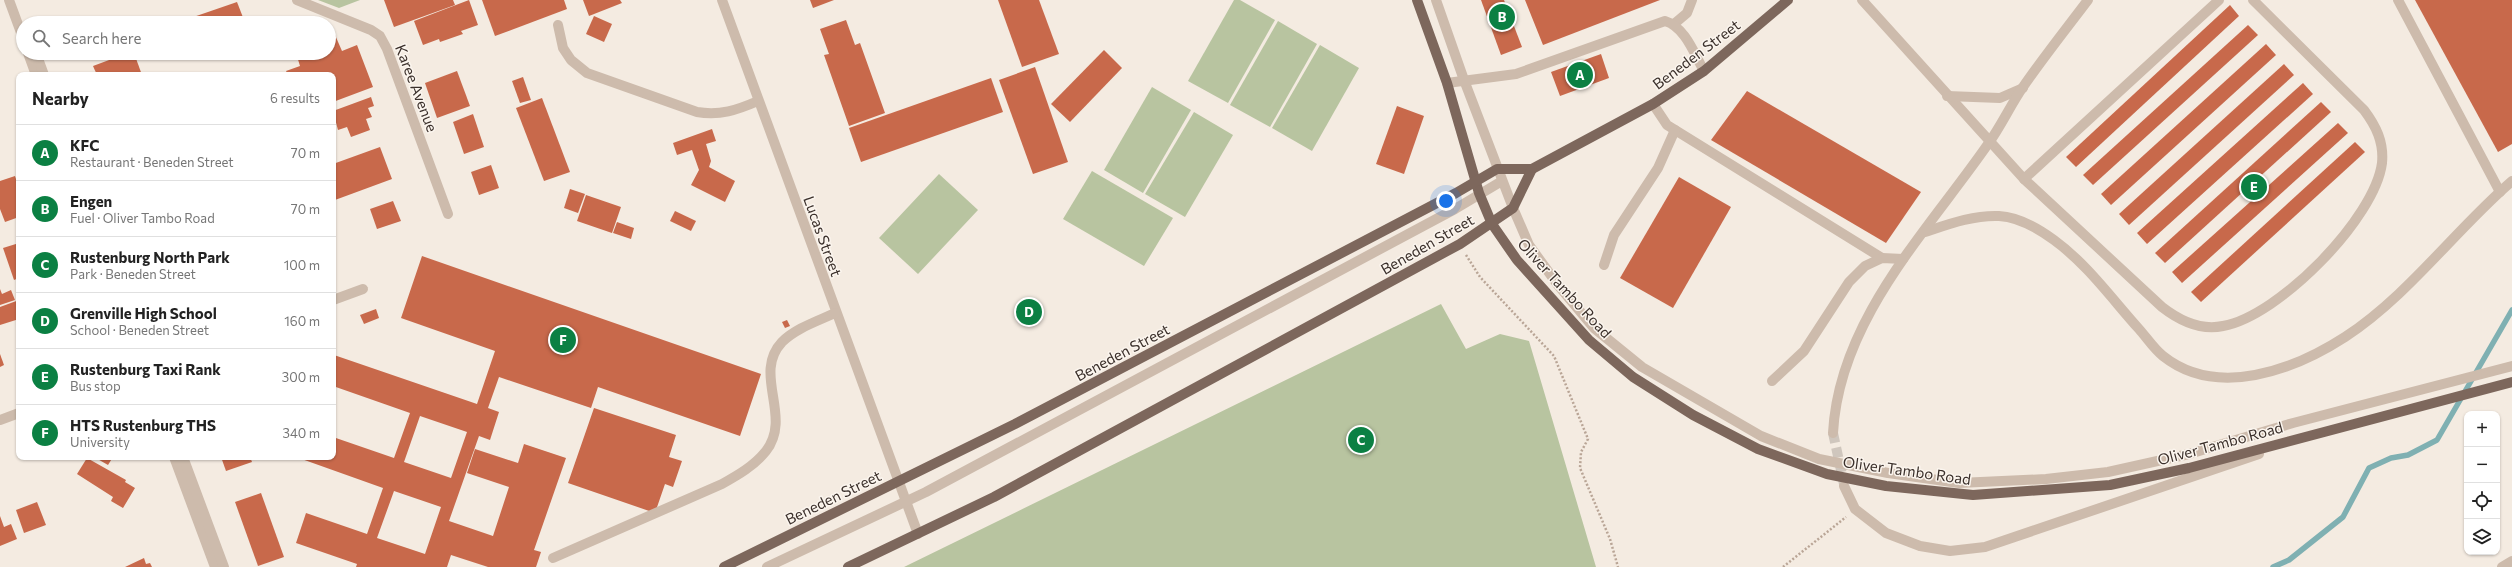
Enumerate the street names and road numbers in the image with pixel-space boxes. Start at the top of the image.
street label: Beneden Street [1649,15,1743,93]
street label: Karee Avenue [392,42,442,134]
street label: Lucas Street [800,193,846,279]
street label: Beneden Street [1377,210,1477,278]
street label: Oliver Tambo Road [1514,235,1616,341]
street label: Beneden Street [1072,320,1172,384]
street label: Oliver Tambo Road [2155,418,2285,468]
street label: Oliver Tambo Road [1842,452,1972,488]
street label: Beneden Street [782,466,884,528]

